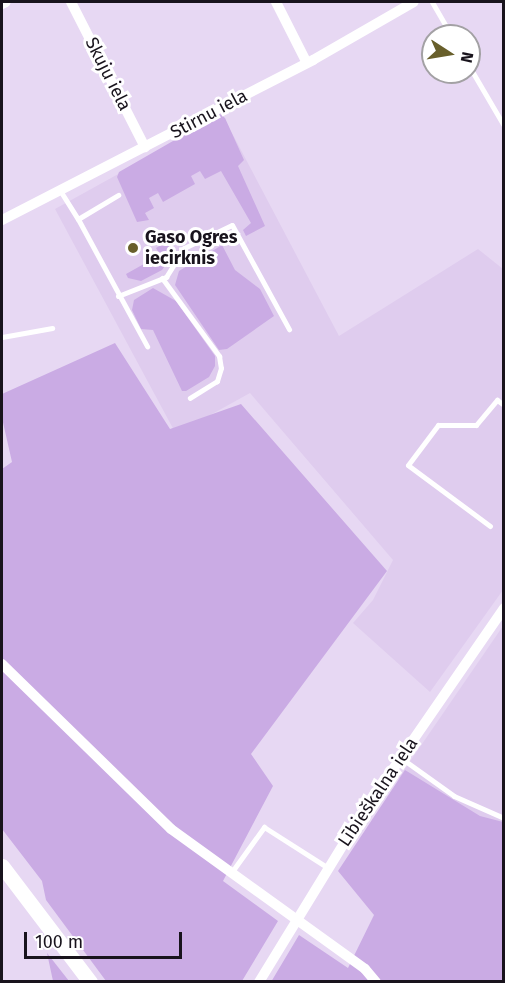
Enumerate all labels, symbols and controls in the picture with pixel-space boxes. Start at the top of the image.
north arrow [421,24,481,84]
street label: Skuju iela [80,34,136,114]
text: N [457,50,478,65]
street label: Stirnu iela [167,85,251,143]
place label: Gaso Ogres iecirknis [145,227,237,270]
marker: Gaso Ogres iecirknis [126,241,140,255]
street label: Lībieškalna iela [334,733,422,851]
scale bar [27,920,184,958]
text: 100 m [35,931,83,953]

